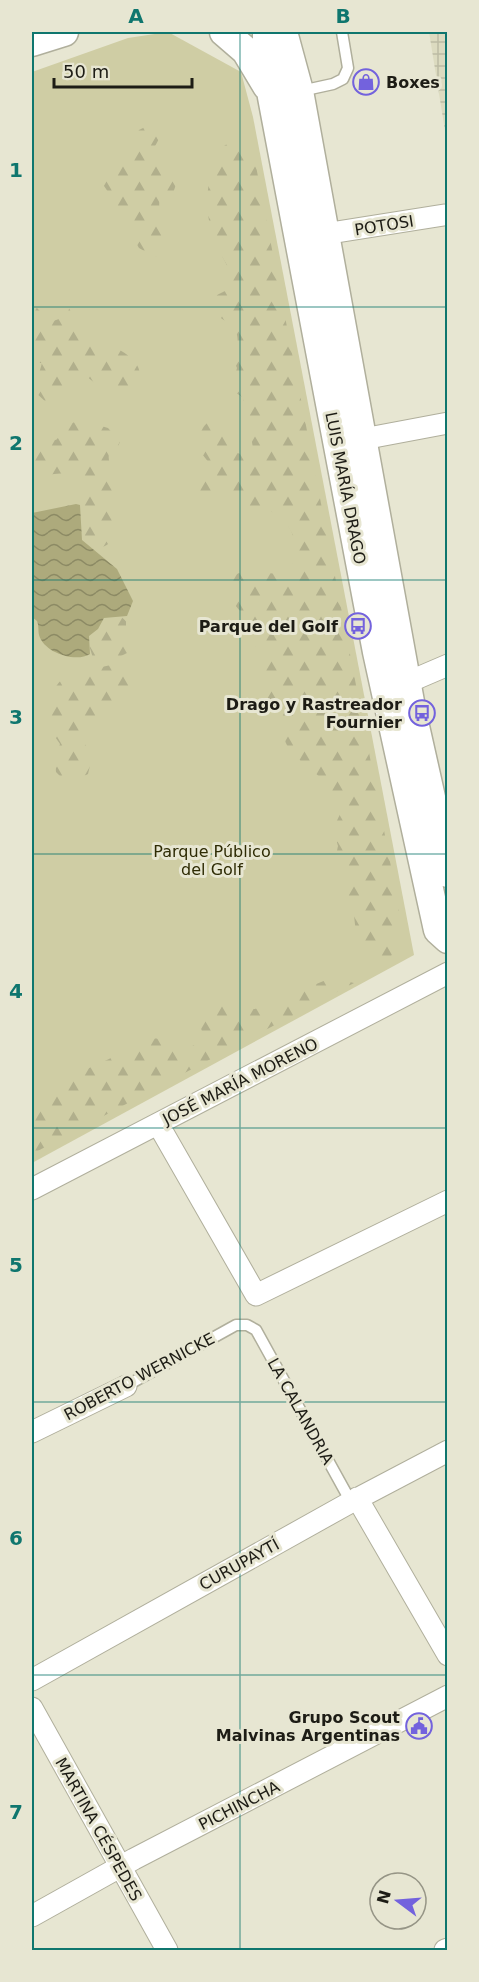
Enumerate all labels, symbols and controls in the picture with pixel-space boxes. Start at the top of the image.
text: A [128,4,144,28]
text: B [335,4,351,28]
scale bar [54,51,192,89]
text: 50 m [63,61,109,82]
shop icon: Boxes [351,67,381,97]
place label: Boxes [386,73,440,92]
text: 1 [9,158,23,182]
street label: POTOSI [353,211,415,240]
street label: LUIS MARÍA DRAGO [321,410,370,566]
text: 2 [9,431,23,455]
bus stop icon: Parque del Golf [343,611,373,641]
place label: Parque del Golf [199,617,339,636]
place label: Drago y Rastreador Fournier [226,695,402,732]
bus stop icon: Drago y Rastreador Fournier [407,698,437,728]
text: 3 [9,705,23,729]
park label: Parque Público del Golf [153,842,271,879]
text: 4 [9,979,23,1003]
street label: JOSÉ MARÍA MORENO [159,1034,321,1129]
text: 5 [9,1253,23,1277]
street label: ROBERTO WERNICKE [61,1329,218,1424]
street label: LA CALANDRIA [263,1355,338,1468]
text: 6 [9,1526,23,1550]
street label: CURUPAYTÍ [196,1535,283,1594]
place label: Grupo Scout Malvinas Argentinas [216,1708,400,1745]
public building icon: Grupo Scout Malvinas Argentinas [404,1711,434,1741]
street label: MARTINA CÉSPEDES [51,1754,146,1904]
street label: PICHINCHA [196,1777,283,1834]
text: 7 [9,1800,23,1824]
north arrow [368,1871,428,1931]
text: N [373,1888,395,1906]

